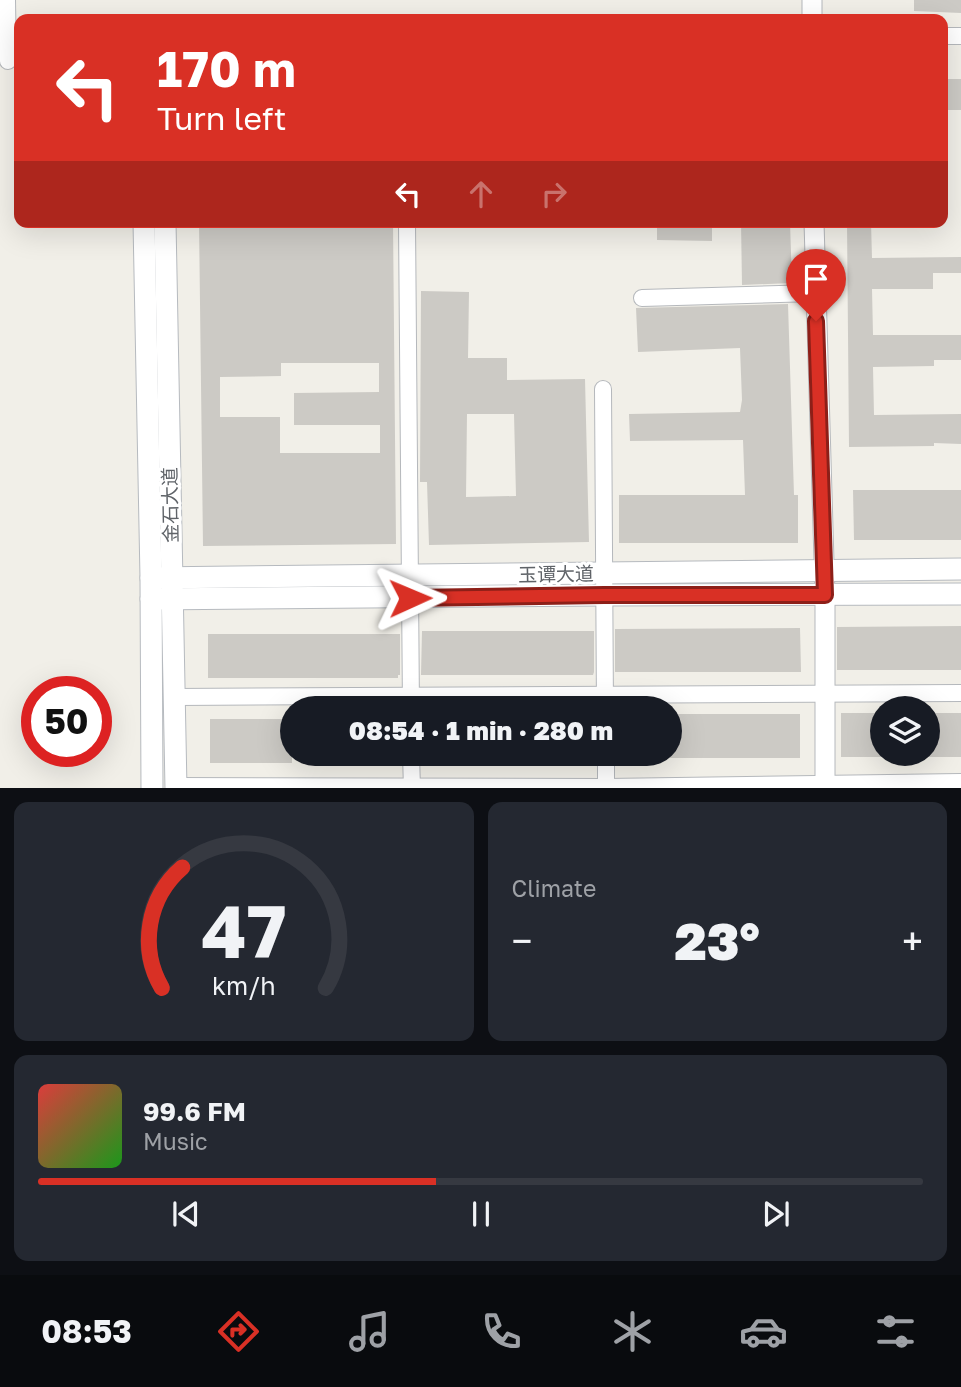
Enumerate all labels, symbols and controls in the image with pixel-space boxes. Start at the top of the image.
text: 170 m [157,39,296,98]
icon: left [42,42,133,133]
text: Turn left [157,99,286,137]
icon: left [389,175,427,213]
icon: ahead [462,175,500,213]
icon: right [535,175,573,213]
pin [786,249,846,321]
icon: arrive [797,260,835,298]
street label: 金石大道 [157,467,182,543]
position arrow [373,561,447,635]
street label: 玉谭大道 [518,561,594,586]
speed limit sign: 50 [21,676,112,767]
map controls [870,696,940,766]
button: layers [870,696,940,766]
text: 08:54 · 1 min · 280 m [349,715,613,746]
text: Climate [512,874,596,902]
text: 47 [201,887,286,974]
text: 23° [675,909,760,971]
text: − [512,918,532,963]
text: + [902,918,923,963]
text: km/h [212,969,276,1000]
text: 99.6 FM [143,1096,246,1127]
text: Music [143,1127,208,1155]
icon: previous [167,1195,205,1233]
icon: pause [462,1195,500,1233]
icon: next [757,1195,795,1233]
icon: directions [214,1307,263,1356]
icon: music [345,1307,394,1356]
icon: phone [477,1307,526,1356]
icon: climate [608,1307,657,1356]
icon: car [739,1307,788,1356]
icon: filters [871,1307,920,1356]
text: 08:53 [41,1312,132,1350]

